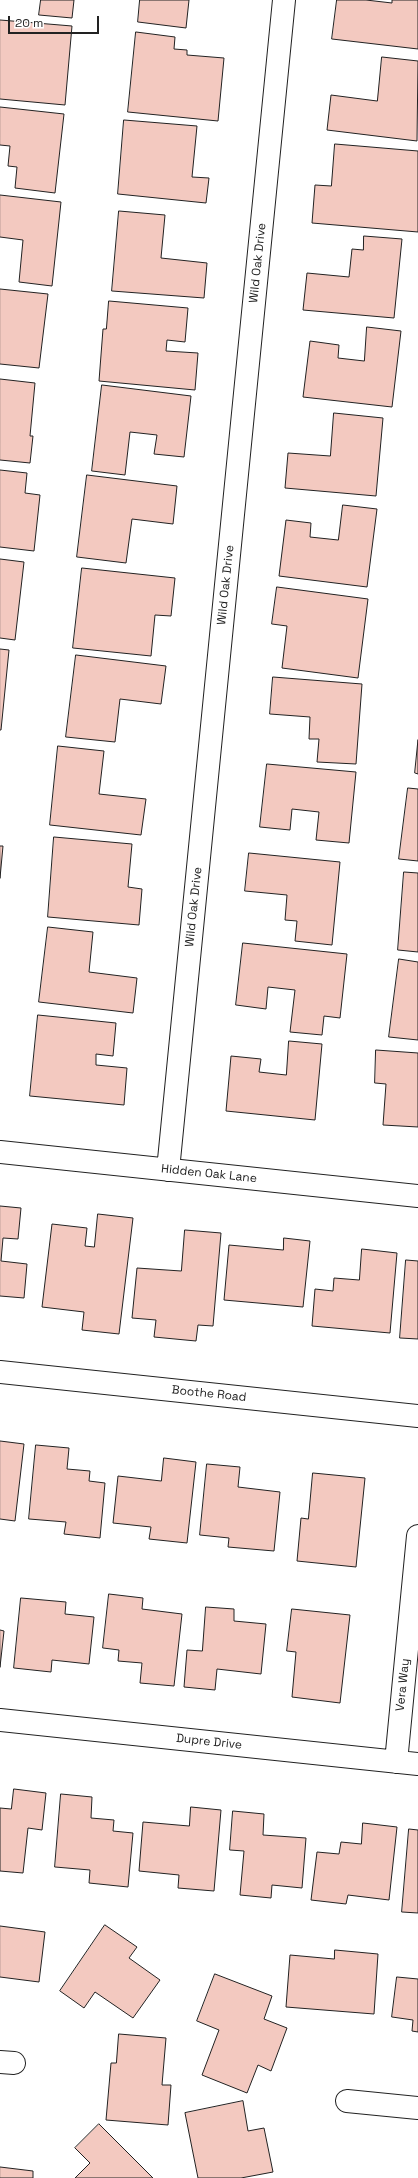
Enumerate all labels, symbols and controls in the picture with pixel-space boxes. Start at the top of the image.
scale bar [10,8,101,34]
text: 20 m [15,15,43,31]
street label: Wild Oak Drive [247,222,269,304]
street label: Wild Oak Drive [215,544,237,626]
street label: Wild Oak Drive [183,866,205,948]
street label: Hidden Oak Lane [160,1162,258,1186]
street label: Boothe Road [171,1383,247,1405]
street label: Vera Way [393,1658,413,1712]
street label: Dupre Drive [175,1731,243,1753]

